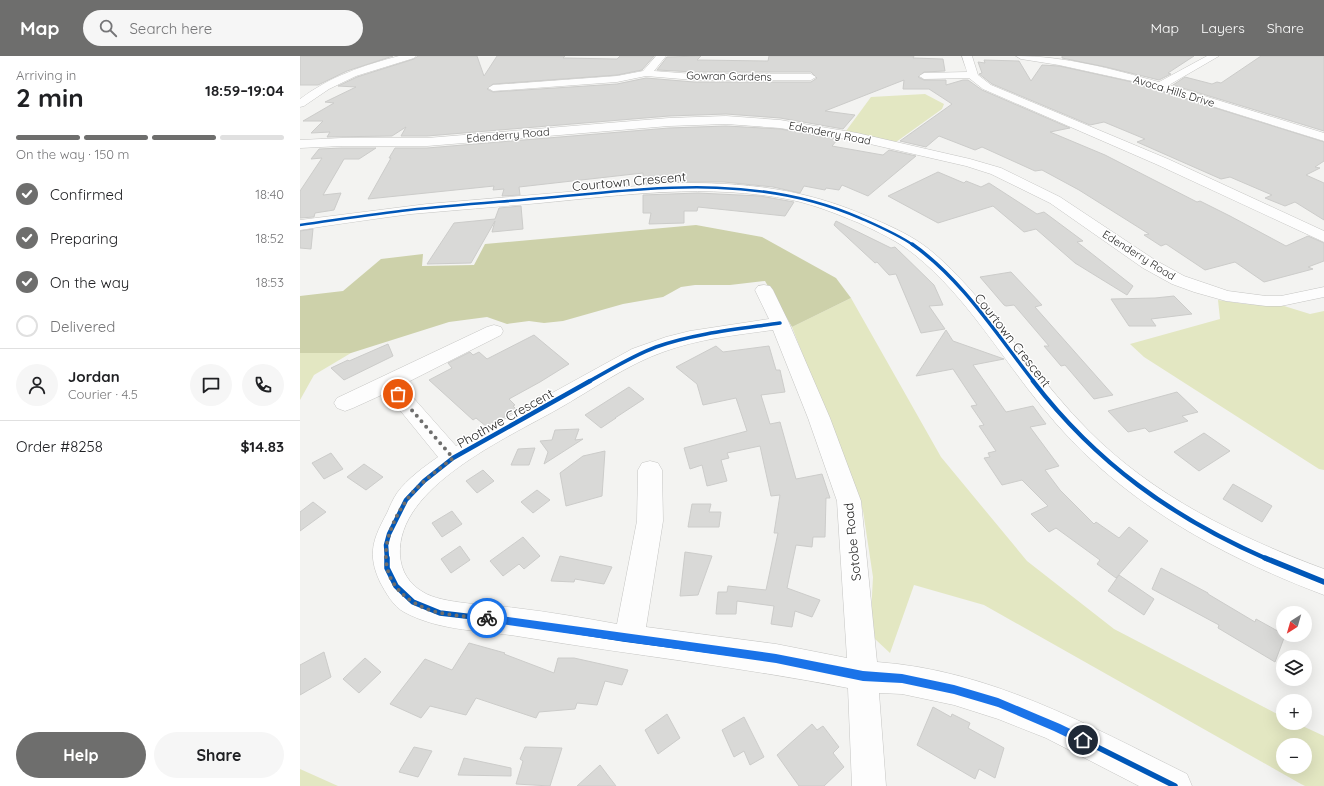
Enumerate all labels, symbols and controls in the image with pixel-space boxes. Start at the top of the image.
search box [83,10,363,46]
text: Map [20,16,59,40]
icon: search [97,17,119,39]
text: Search here [129,19,212,38]
text: Map [1150,19,1179,37]
text: Layers [1201,19,1245,37]
text: Share [1267,19,1304,37]
text: Arriving in [16,67,76,83]
street label: Gowran Gardens [686,68,772,84]
street label: Avoca Hills Drive [1132,72,1216,110]
text: 2 min [16,81,84,114]
text: 18:59–19:04 [205,81,284,100]
street label: Edenderry Road [788,118,872,148]
street label: Edenderry Road [466,124,550,146]
text: On the way · 150 m [16,146,129,162]
street label: Courtown Crescent [571,168,687,194]
icon: check [16,183,38,205]
text: Confirmed [50,185,123,204]
text: 18:40 [255,186,284,202]
icon: check [16,227,38,249]
street label: Edenderry Road [1100,227,1178,283]
text: Preparing [50,229,118,248]
text: 18:52 [255,230,284,246]
icon: check [16,271,38,293]
text: On the way [50,273,129,292]
text: 18:53 [256,274,284,290]
street label: Courtown Crescent [971,290,1055,390]
text: Delivered [50,317,115,336]
button: person [16,364,58,406]
button: chat [190,364,232,406]
button: phone [242,364,284,406]
text: Jordan [68,367,120,386]
pin [381,377,415,411]
icon: bag [387,383,409,405]
street label: Phothwe Crescent [454,385,556,451]
text: Courier · 4.5 [68,386,138,402]
text: Order #8258 [16,437,103,456]
text: $14.83 [240,437,284,456]
street label: Sotobe Road [840,502,864,582]
courier [467,598,507,638]
north arrow [1276,606,1312,642]
map controls [1276,606,1312,774]
icon: bike [476,607,498,629]
button: layers [1276,650,1312,686]
button: + [1276,694,1312,730]
pin [1066,723,1100,757]
icon: home [1072,729,1094,751]
button: Help [16,732,146,778]
button: Share [154,732,284,778]
button: − [1276,738,1312,774]

